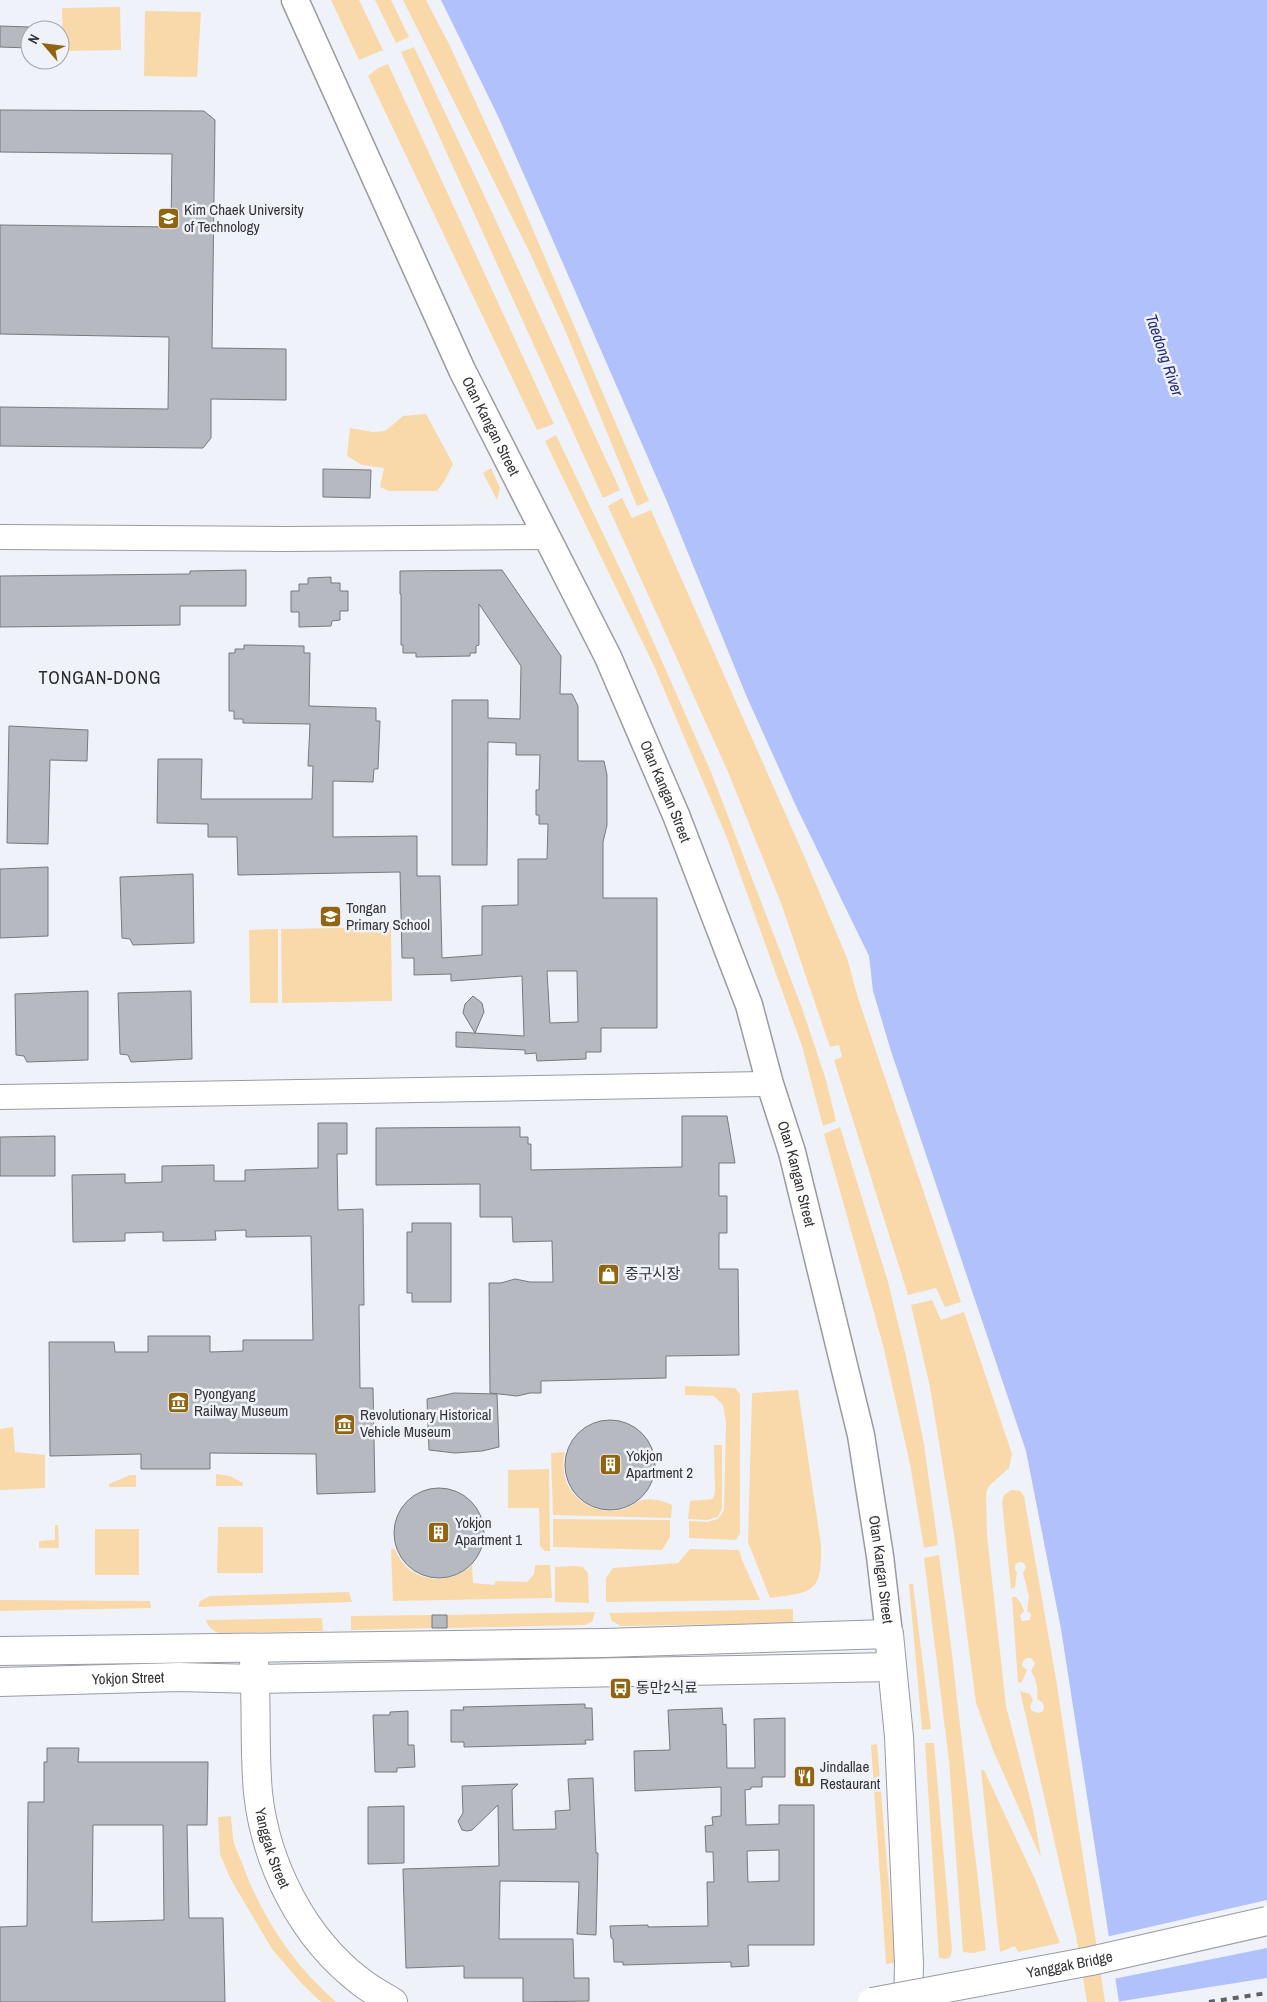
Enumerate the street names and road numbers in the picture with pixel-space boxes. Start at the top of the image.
street label: Otan Kangan Street [457,373,525,480]
street label: Otan Kangan Street [635,737,697,846]
street label: Otan Kangan Street [773,1118,821,1229]
street label: Otan Kangan Street [864,1514,899,1625]
street label: Yokjon Street [91,1666,165,1689]
street label: Yanggak Street [250,1806,296,1892]
street label: Yanggak Bridge [1025,1945,1115,1983]

